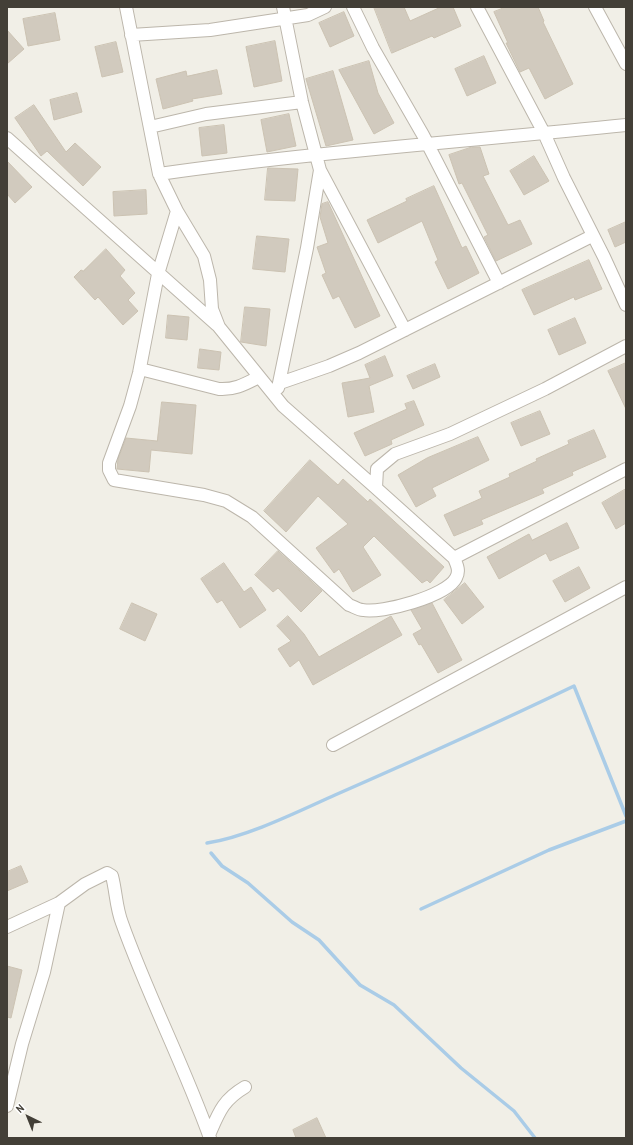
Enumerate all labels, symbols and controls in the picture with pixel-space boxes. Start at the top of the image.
north arrow [8,1097,48,1137]
text: N [13,1101,27,1116]

